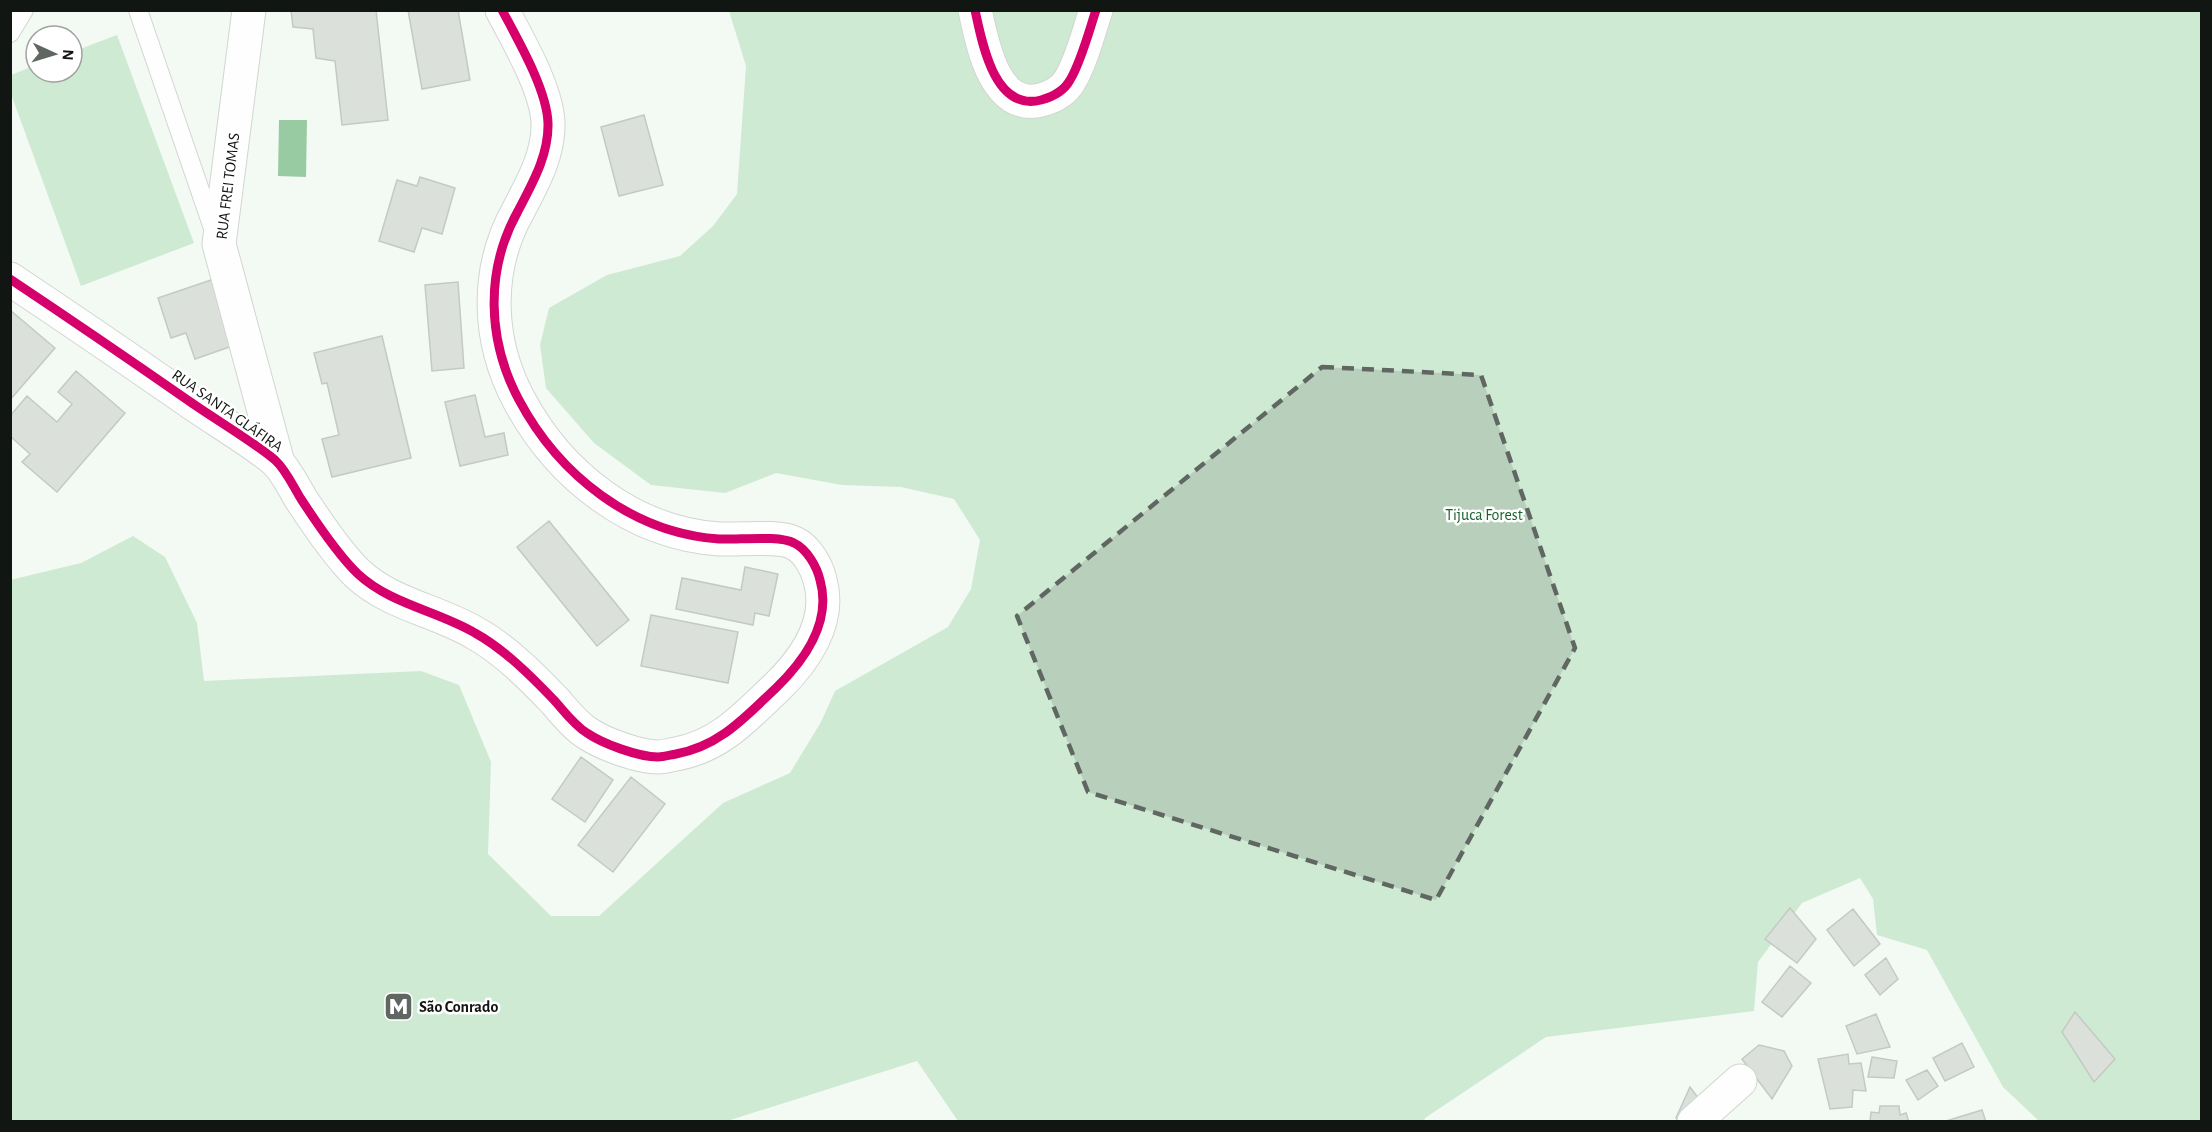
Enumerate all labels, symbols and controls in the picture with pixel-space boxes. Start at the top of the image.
north arrow [24,24,84,84]
text: N [60,49,76,61]
street label: RUA FREI TOMAS [214,132,242,240]
street label: RUA SANTA GLÁFIRA [169,365,287,455]
park label: Tijuca Forest [1445,507,1523,524]
metro station icon: São Conrado [382,990,414,1022]
place label: São Conrado [419,999,498,1015]

